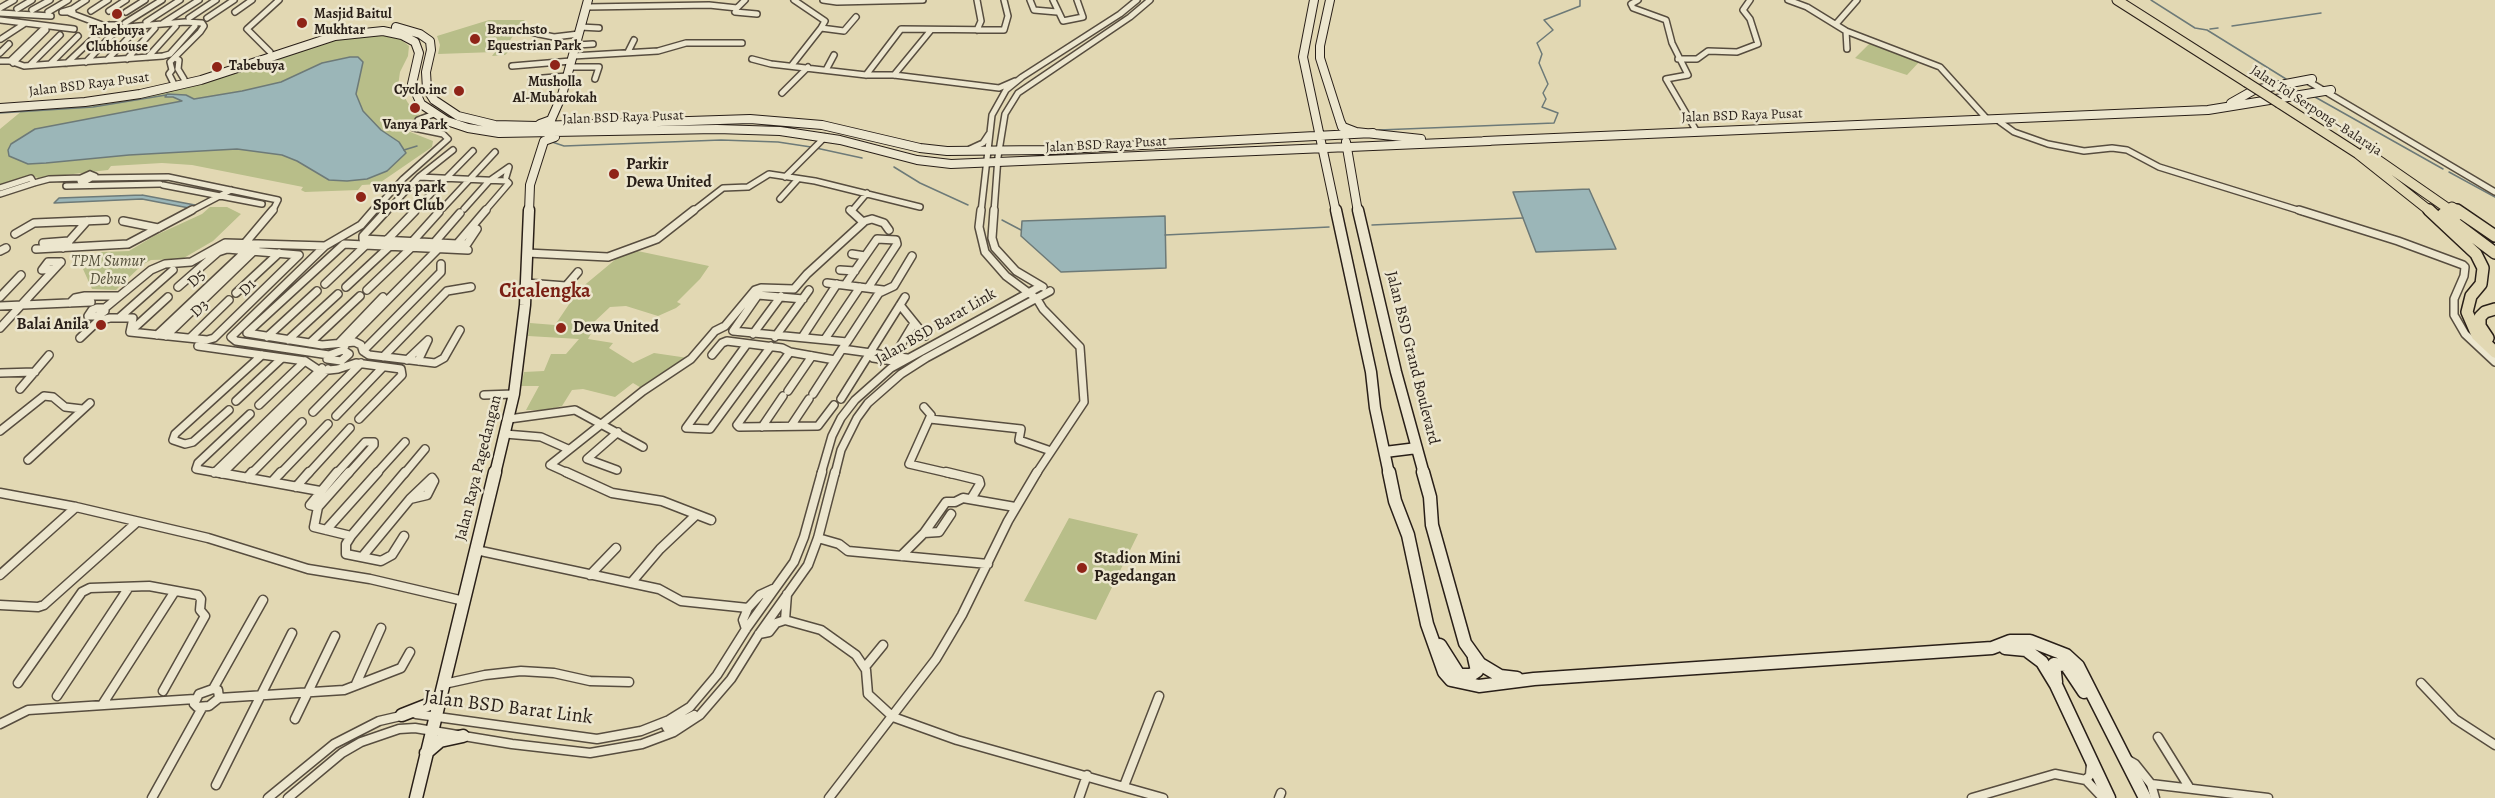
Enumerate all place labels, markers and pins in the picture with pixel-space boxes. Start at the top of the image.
marker: Tabebuya Clubhouse [110,7,124,21]
place label: Masjid Baitul Mukhtar [314,7,392,40]
marker: Masjid Baitul Mukhtar [295,16,309,30]
place label: Branchsto Equestrian Park [487,23,581,56]
place label: Tabebuya Clubhouse [86,24,148,56]
marker: Branchsto Equestrian Park [468,32,482,46]
marker: Musholla Al-Mubarokah [548,58,562,72]
place label: Tabebuya [229,59,285,75]
marker: Tabebuya [210,60,224,74]
place label: Musholla Al-Mubarokah [513,75,597,108]
place label: Cyclo.inc [394,83,447,99]
marker: Cyclo.inc [452,84,466,98]
marker: Vanya Park [408,101,422,115]
place label: Vanya Park [382,118,448,134]
place label: Parkir Dewa United [626,155,712,193]
marker: Parkir Dewa United [607,167,621,181]
place label: vanya park Sport Club [373,178,445,216]
marker: vanya park Sport Club [354,190,368,204]
place label: Balai Anila [17,315,89,335]
marker: Balai Anila [94,318,108,332]
place label: Dewa United [573,318,659,338]
marker: Dewa United [554,321,568,335]
place label: Stadion Mini Pagedangan [1094,549,1181,587]
marker: Stadion Mini Pagedangan [1075,561,1089,575]

